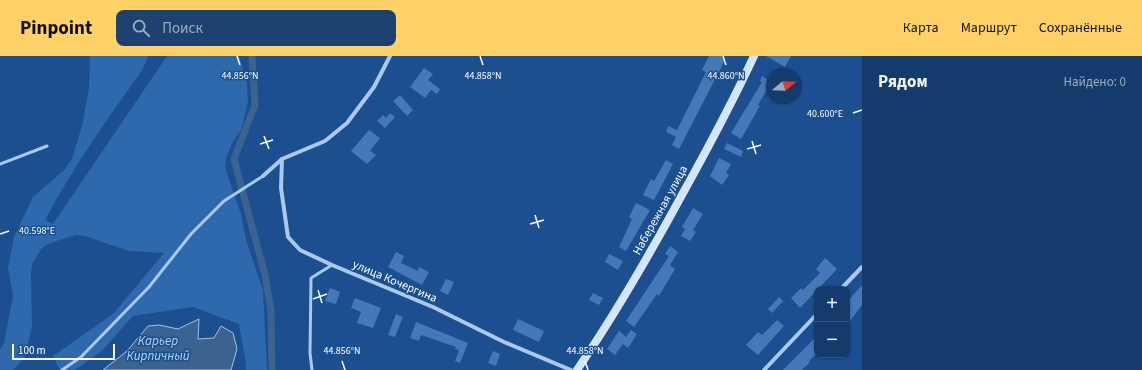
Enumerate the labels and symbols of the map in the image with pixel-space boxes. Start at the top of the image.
north arrow [766,68,802,104]
text: 44.856°N [221,69,259,83]
text: 44.858°N [464,69,502,83]
text: 44.860°N [707,69,745,83]
text: 40.600°E [807,107,843,121]
street label: Набережная улица [629,162,692,258]
text: 40.598°E [19,224,55,238]
street label: улица Кочергина [350,256,440,307]
water label: Карьер Кирпичный [126,332,190,365]
scale bar [12,342,115,361]
text: 44.856°N [323,344,361,358]
text: 44.858°N [566,344,604,358]

